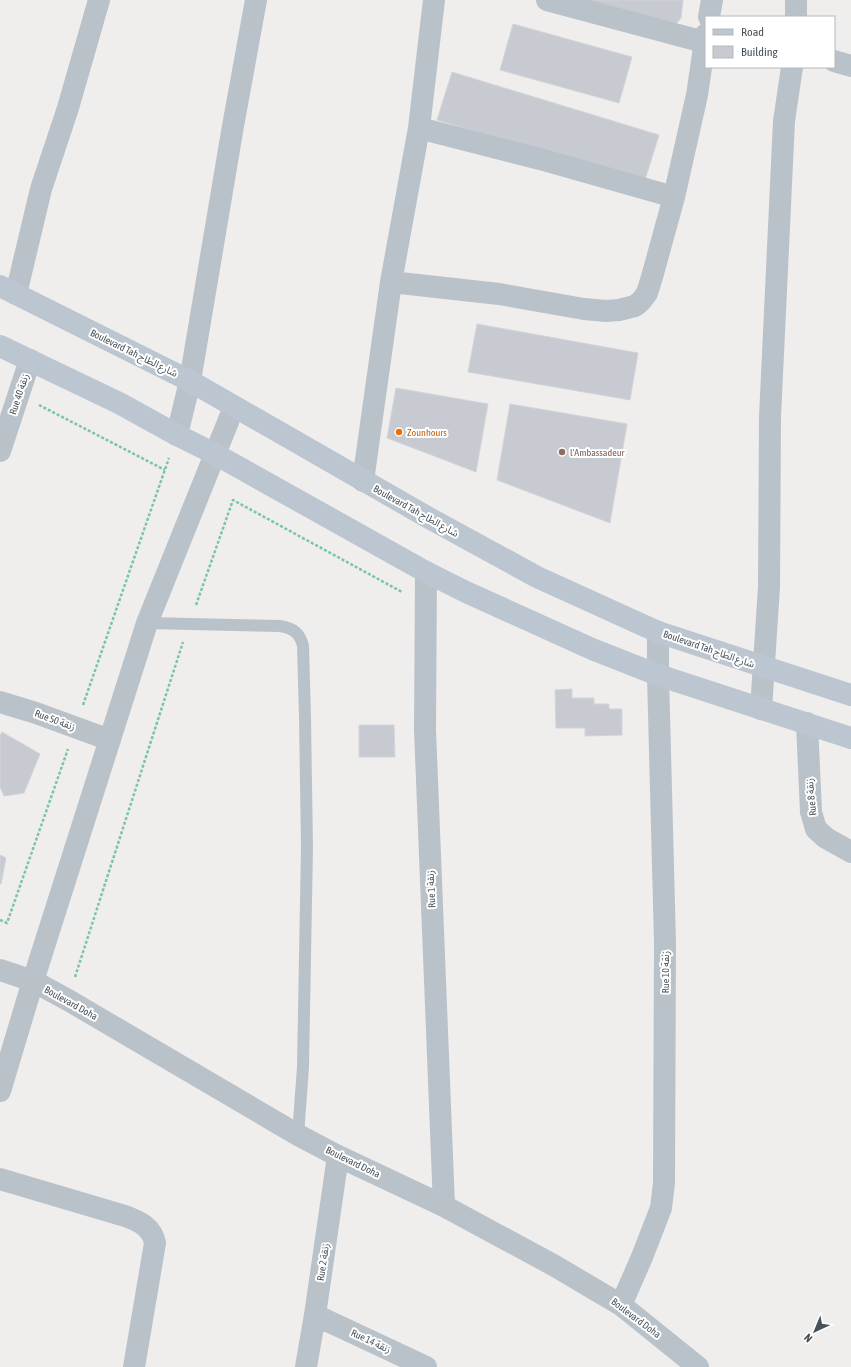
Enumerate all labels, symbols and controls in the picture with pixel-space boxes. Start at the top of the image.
legend [705,16,835,68]
text: Road [741,25,764,39]
text: Building [741,45,779,59]
street label: Boulevard Tah شارع الطاح [88,327,180,381]
street label: Rue 40 زنقة [7,372,32,416]
marker: Zounhours [394,427,404,437]
place label: Zounhours [407,427,447,438]
marker: l'Ambassadeur [557,447,567,457]
place label: l'Ambassadeur [570,447,626,458]
street label: Boulevard Tah شارع الطاح [370,483,461,541]
street label: Boulevard Tah شارع الطاح [661,628,756,672]
street label: Rue 50 زنقة [33,708,77,733]
street label: Rue 8 زنقة [804,777,819,816]
street label: Rue 1 زنقة [425,870,438,908]
street label: Rue 10 زنقة [660,950,672,993]
street label: Boulevard Doha [43,984,100,1022]
street label: Boulevard Doha [324,1144,382,1180]
street label: Rue 2 زنقة [315,1242,332,1282]
street label: Boulevard Doha [609,1296,663,1340]
north arrow [795,1311,835,1351]
street label: Rue 14 زنقة [349,1327,393,1356]
text: N [802,1332,815,1345]

